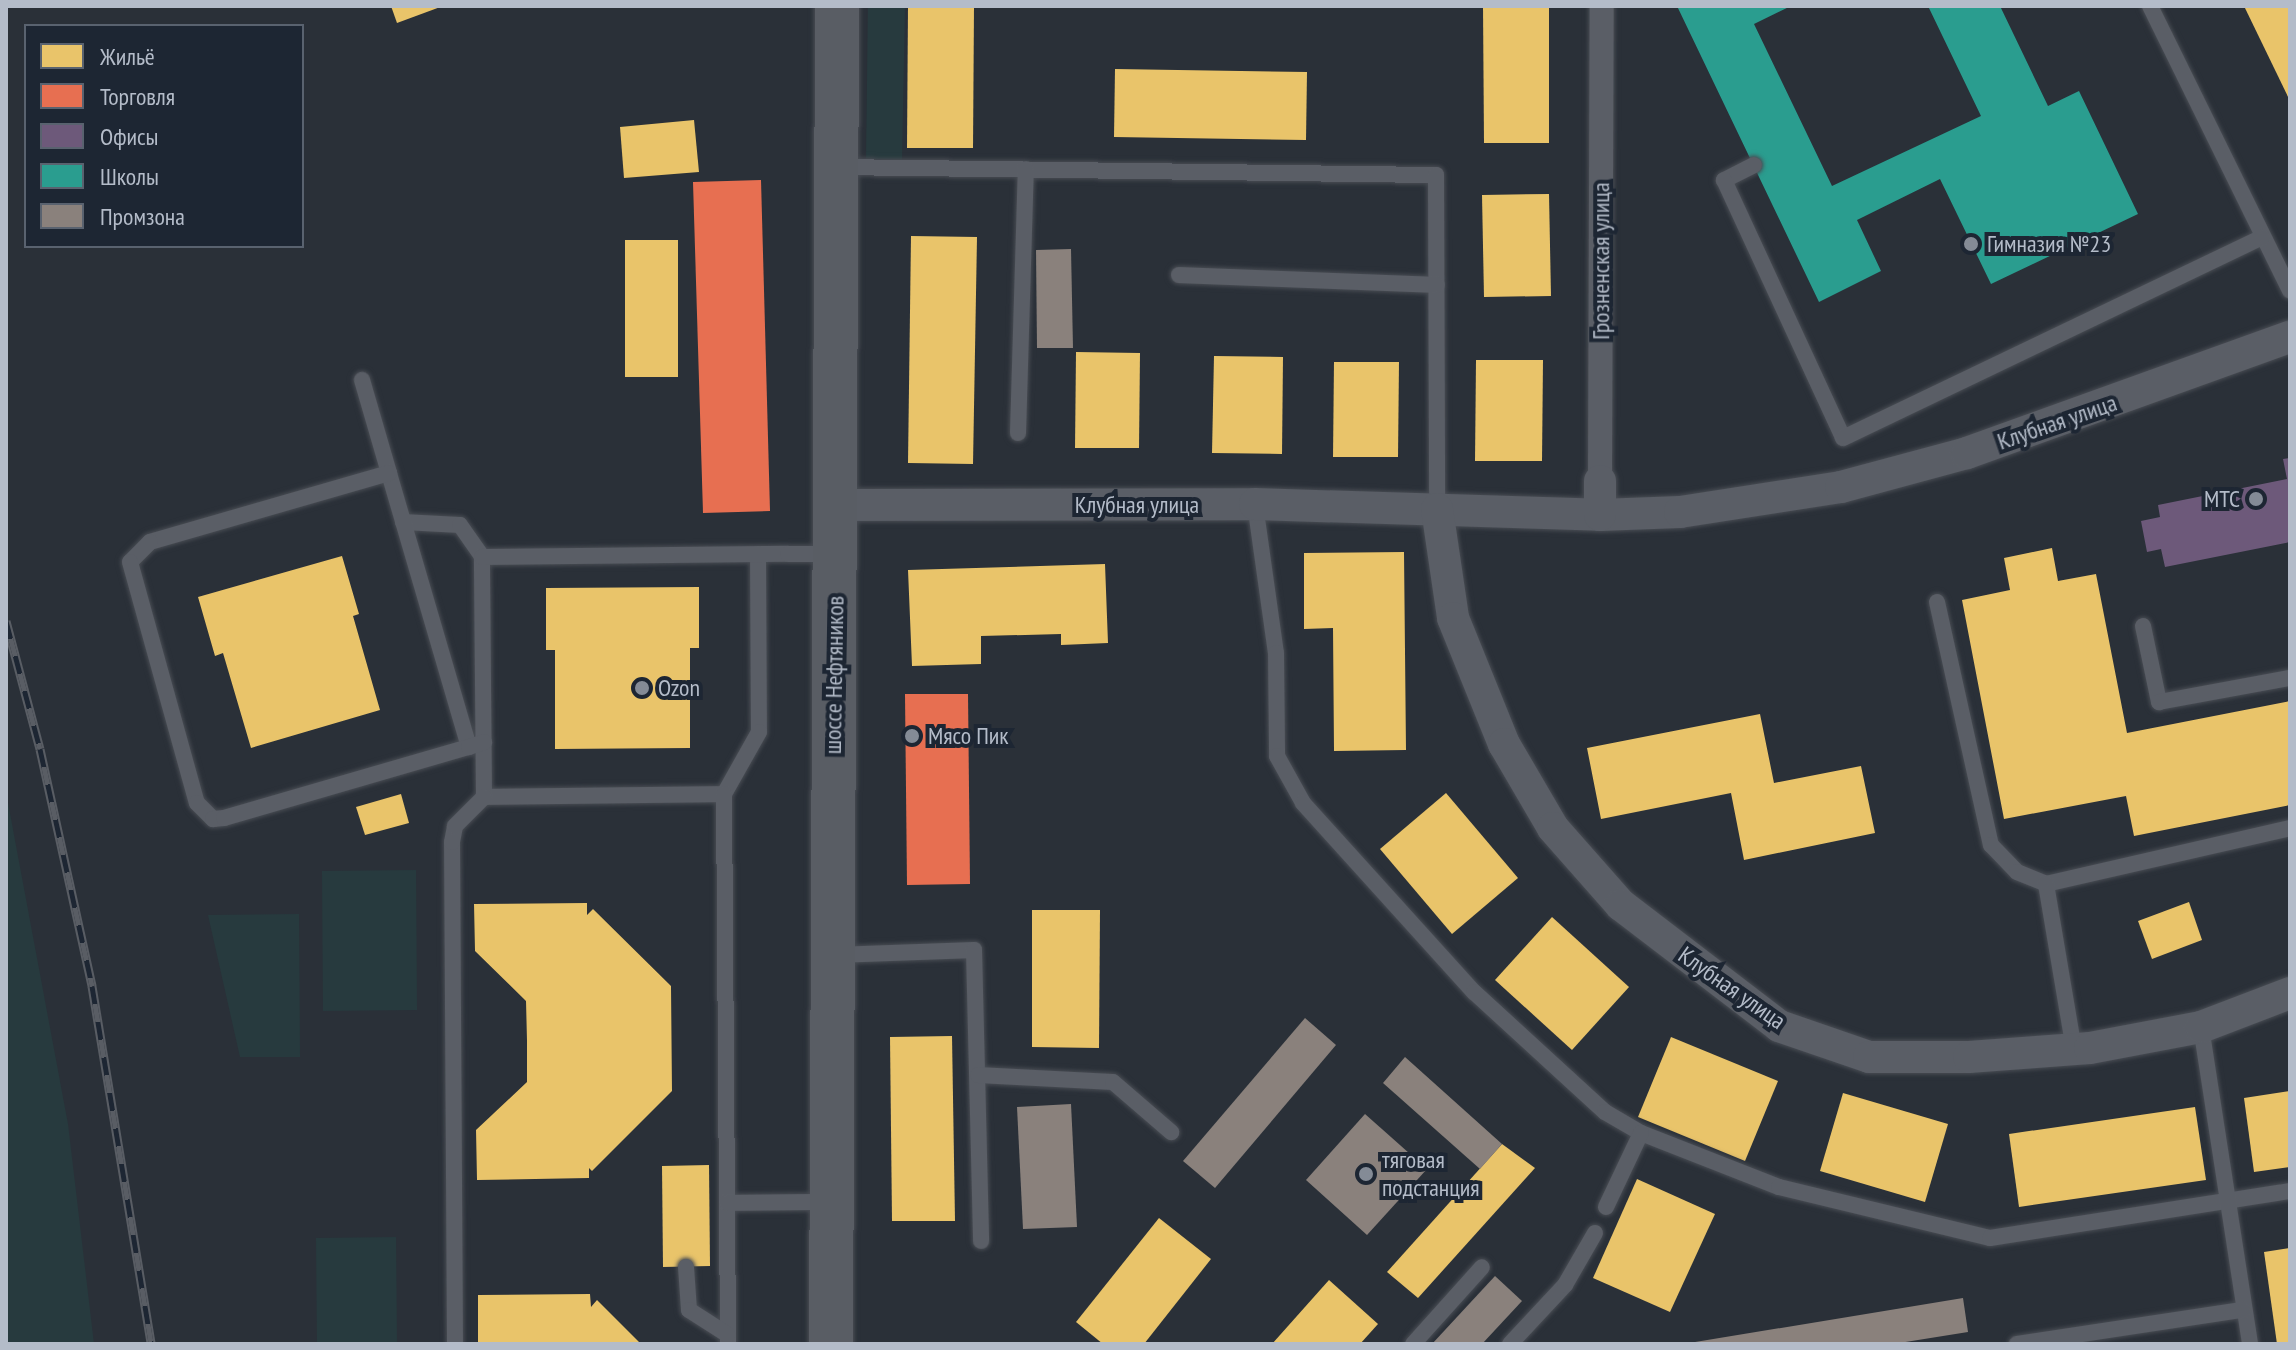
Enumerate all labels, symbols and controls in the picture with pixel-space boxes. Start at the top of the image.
legend [24,24,304,248]
text: Жильё [100,41,155,72]
text: Торговля [100,81,175,112]
text: Офисы [100,121,158,152]
text: Школы [100,161,159,192]
street label: Грозненская улица [1587,182,1615,340]
text: Промзона [100,201,185,232]
place label: Гимназия №23 [1987,230,2111,258]
marker: Гимназия №23 [1962,235,1980,253]
street label: Клубная улица [1993,388,2121,456]
place label: МТС [2204,485,2240,513]
marker: МТС [2247,490,2265,508]
street label: Клубная улица [1075,491,1199,519]
street label: шоссе Нефтяников [818,596,850,754]
place label: Ozon [658,674,700,702]
marker: Ozon [633,679,651,697]
place label: Мясо Пик [928,722,1009,750]
marker: Мясо Пик [903,727,921,745]
street label: Клубная улица [1673,941,1791,1035]
place label: тяговая подстанция [1382,1146,1480,1202]
marker: тяговая подстанция [1357,1165,1375,1183]

